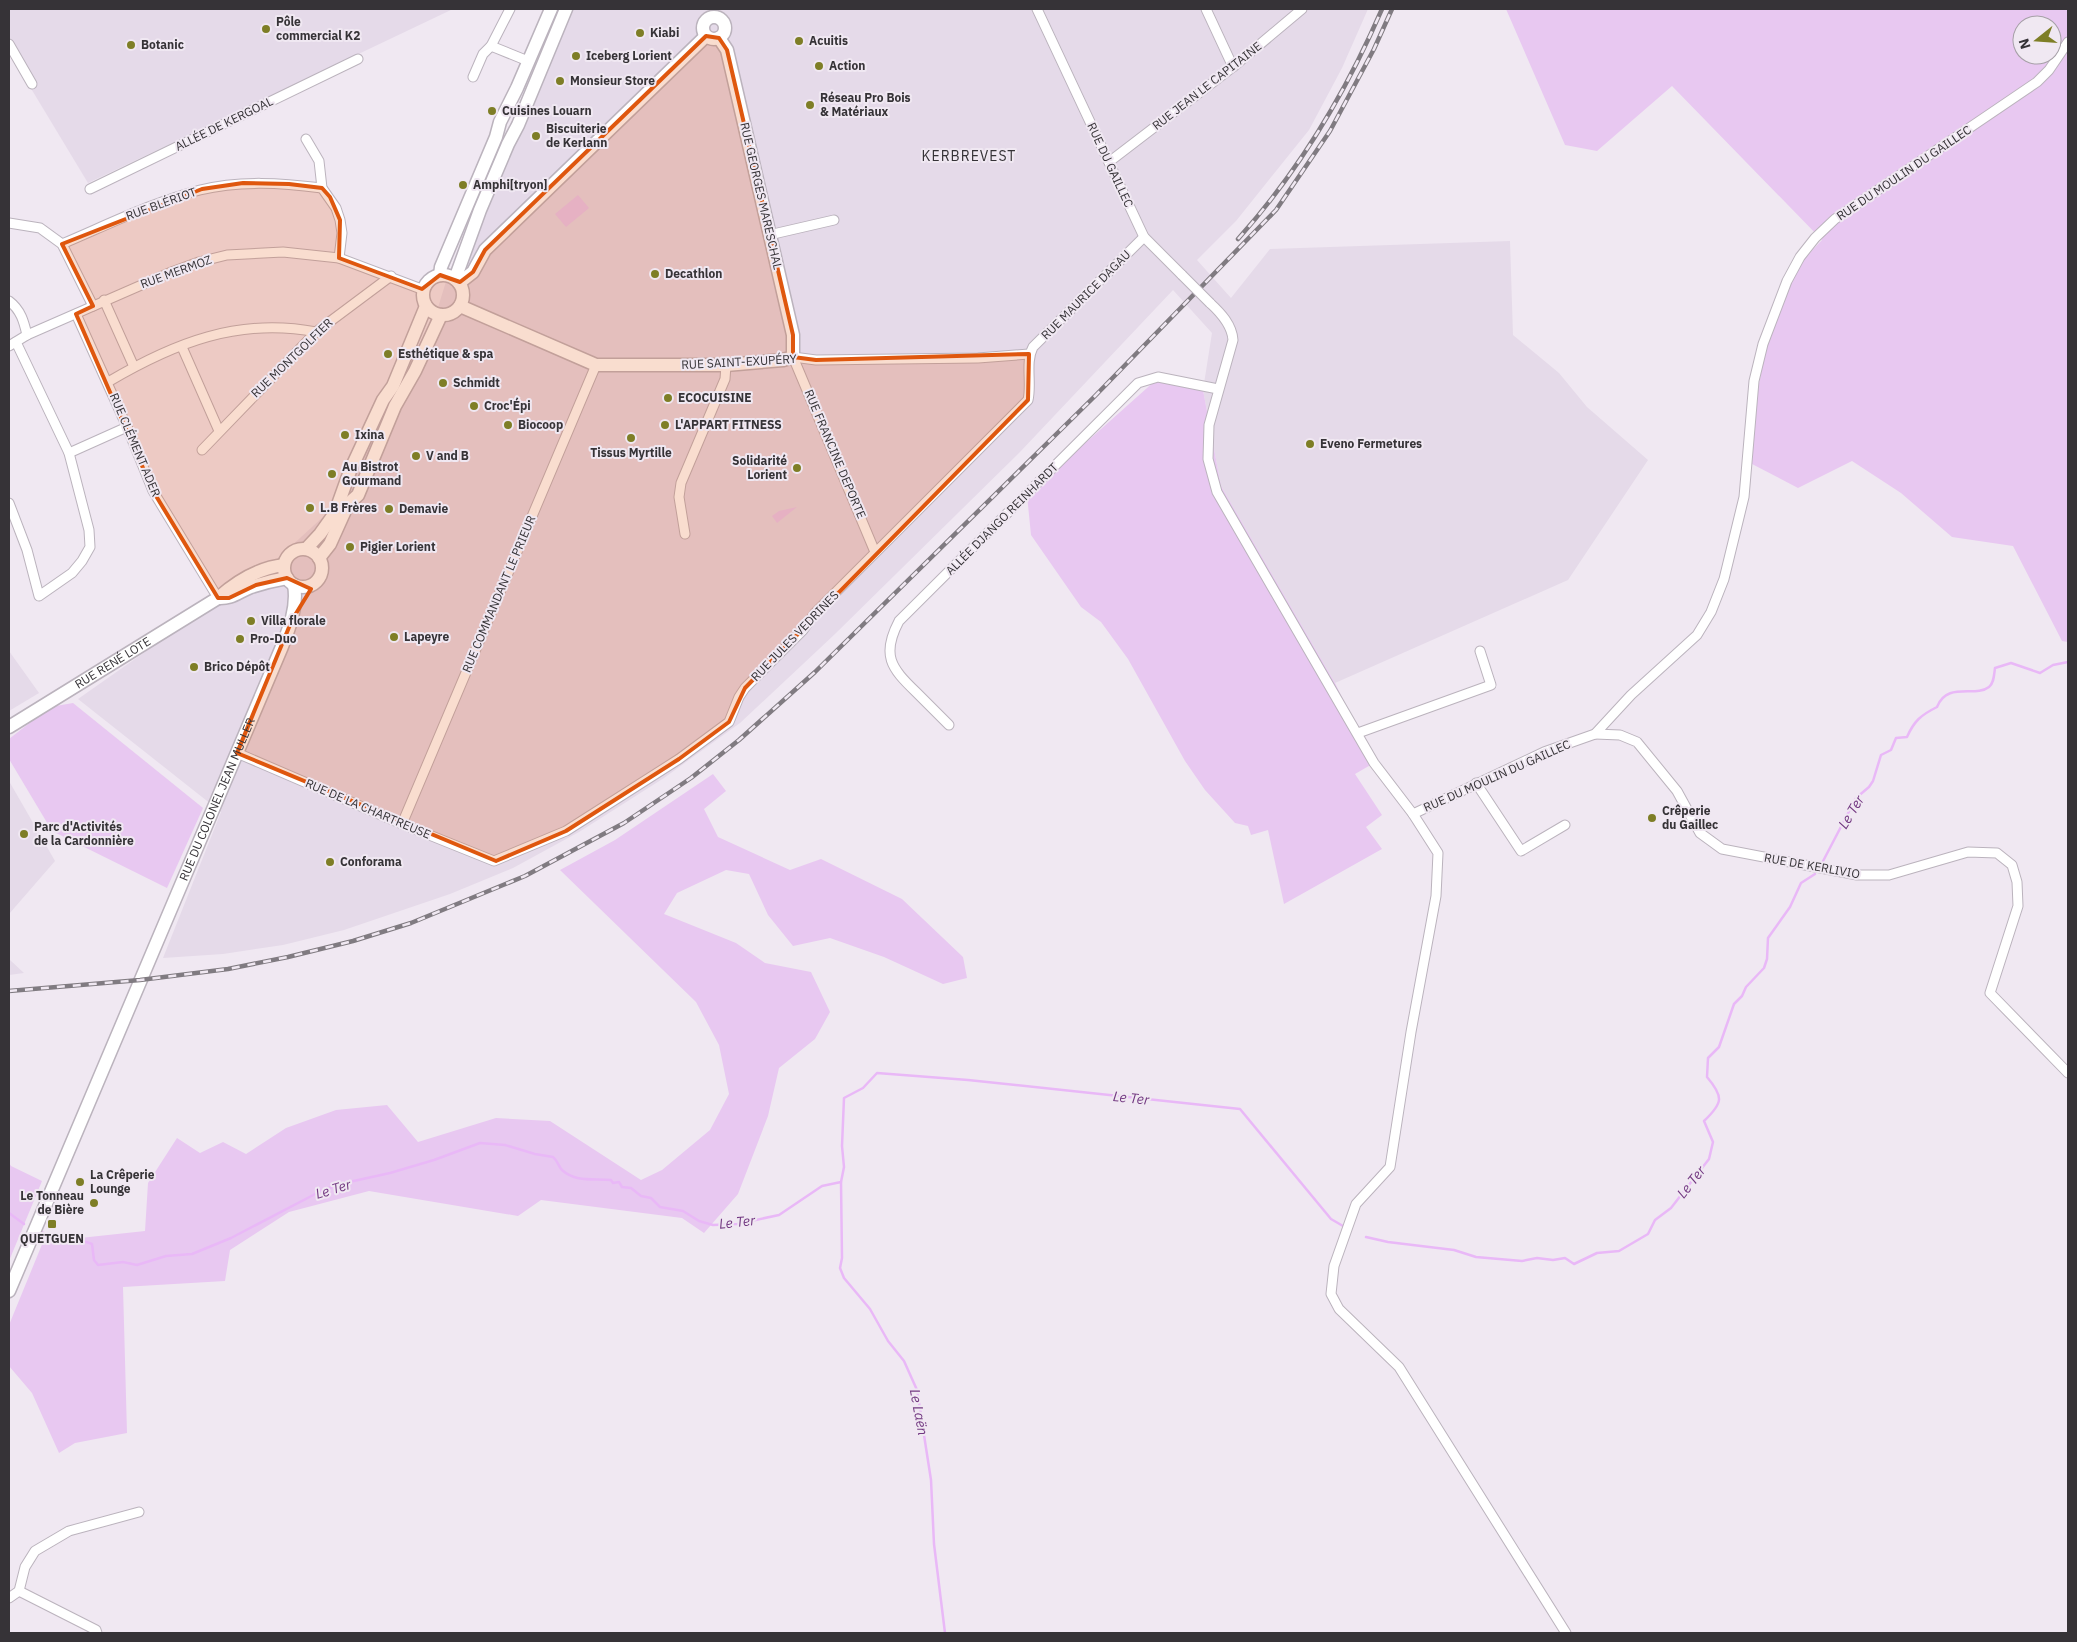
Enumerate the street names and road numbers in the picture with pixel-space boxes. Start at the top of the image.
street label: RUE JEAN LE CAPITAINE [1149,38,1264,133]
street label: ALLÉE DE KERGOAL [172,93,275,154]
street label: RUE DU GAILLEC [1084,120,1137,210]
street label: RUE GEORGES MARESCHAL [737,121,786,271]
street label: RUE DU MOULIN DU GAILLEC [1833,122,1974,223]
street label: RUE BLÉRIOT [124,184,198,223]
street label: RUE MAURICE DAGAU [1038,247,1133,342]
street label: RUE MERMOZ [138,252,214,291]
street label: RUE MONTGOLFIER [248,315,336,401]
street label: RUE SAINT-EXUPÉRY [681,351,797,372]
street label: RUE FRANCINE DEPORTE [801,387,869,521]
street label: RUE CLÉMENT ADER [107,391,164,499]
street label: ALLÉE DJANGO REINHARDT [942,459,1061,578]
street label: RUE COMMANDANT LE PRIEUR [459,513,539,675]
street label: RUE JULES VEDRINES [748,587,842,684]
street label: RUE RENÉ LOTE [72,633,153,692]
street label: RUE DU COLONEL JEAN MULLER [176,715,258,883]
street label: RUE DU MOULIN DU GAILLEC [1421,736,1573,815]
street label: RUE DE LA CHARTREUSE [303,775,433,842]
street label: RUE DE KERLIVIO [1763,850,1861,881]

